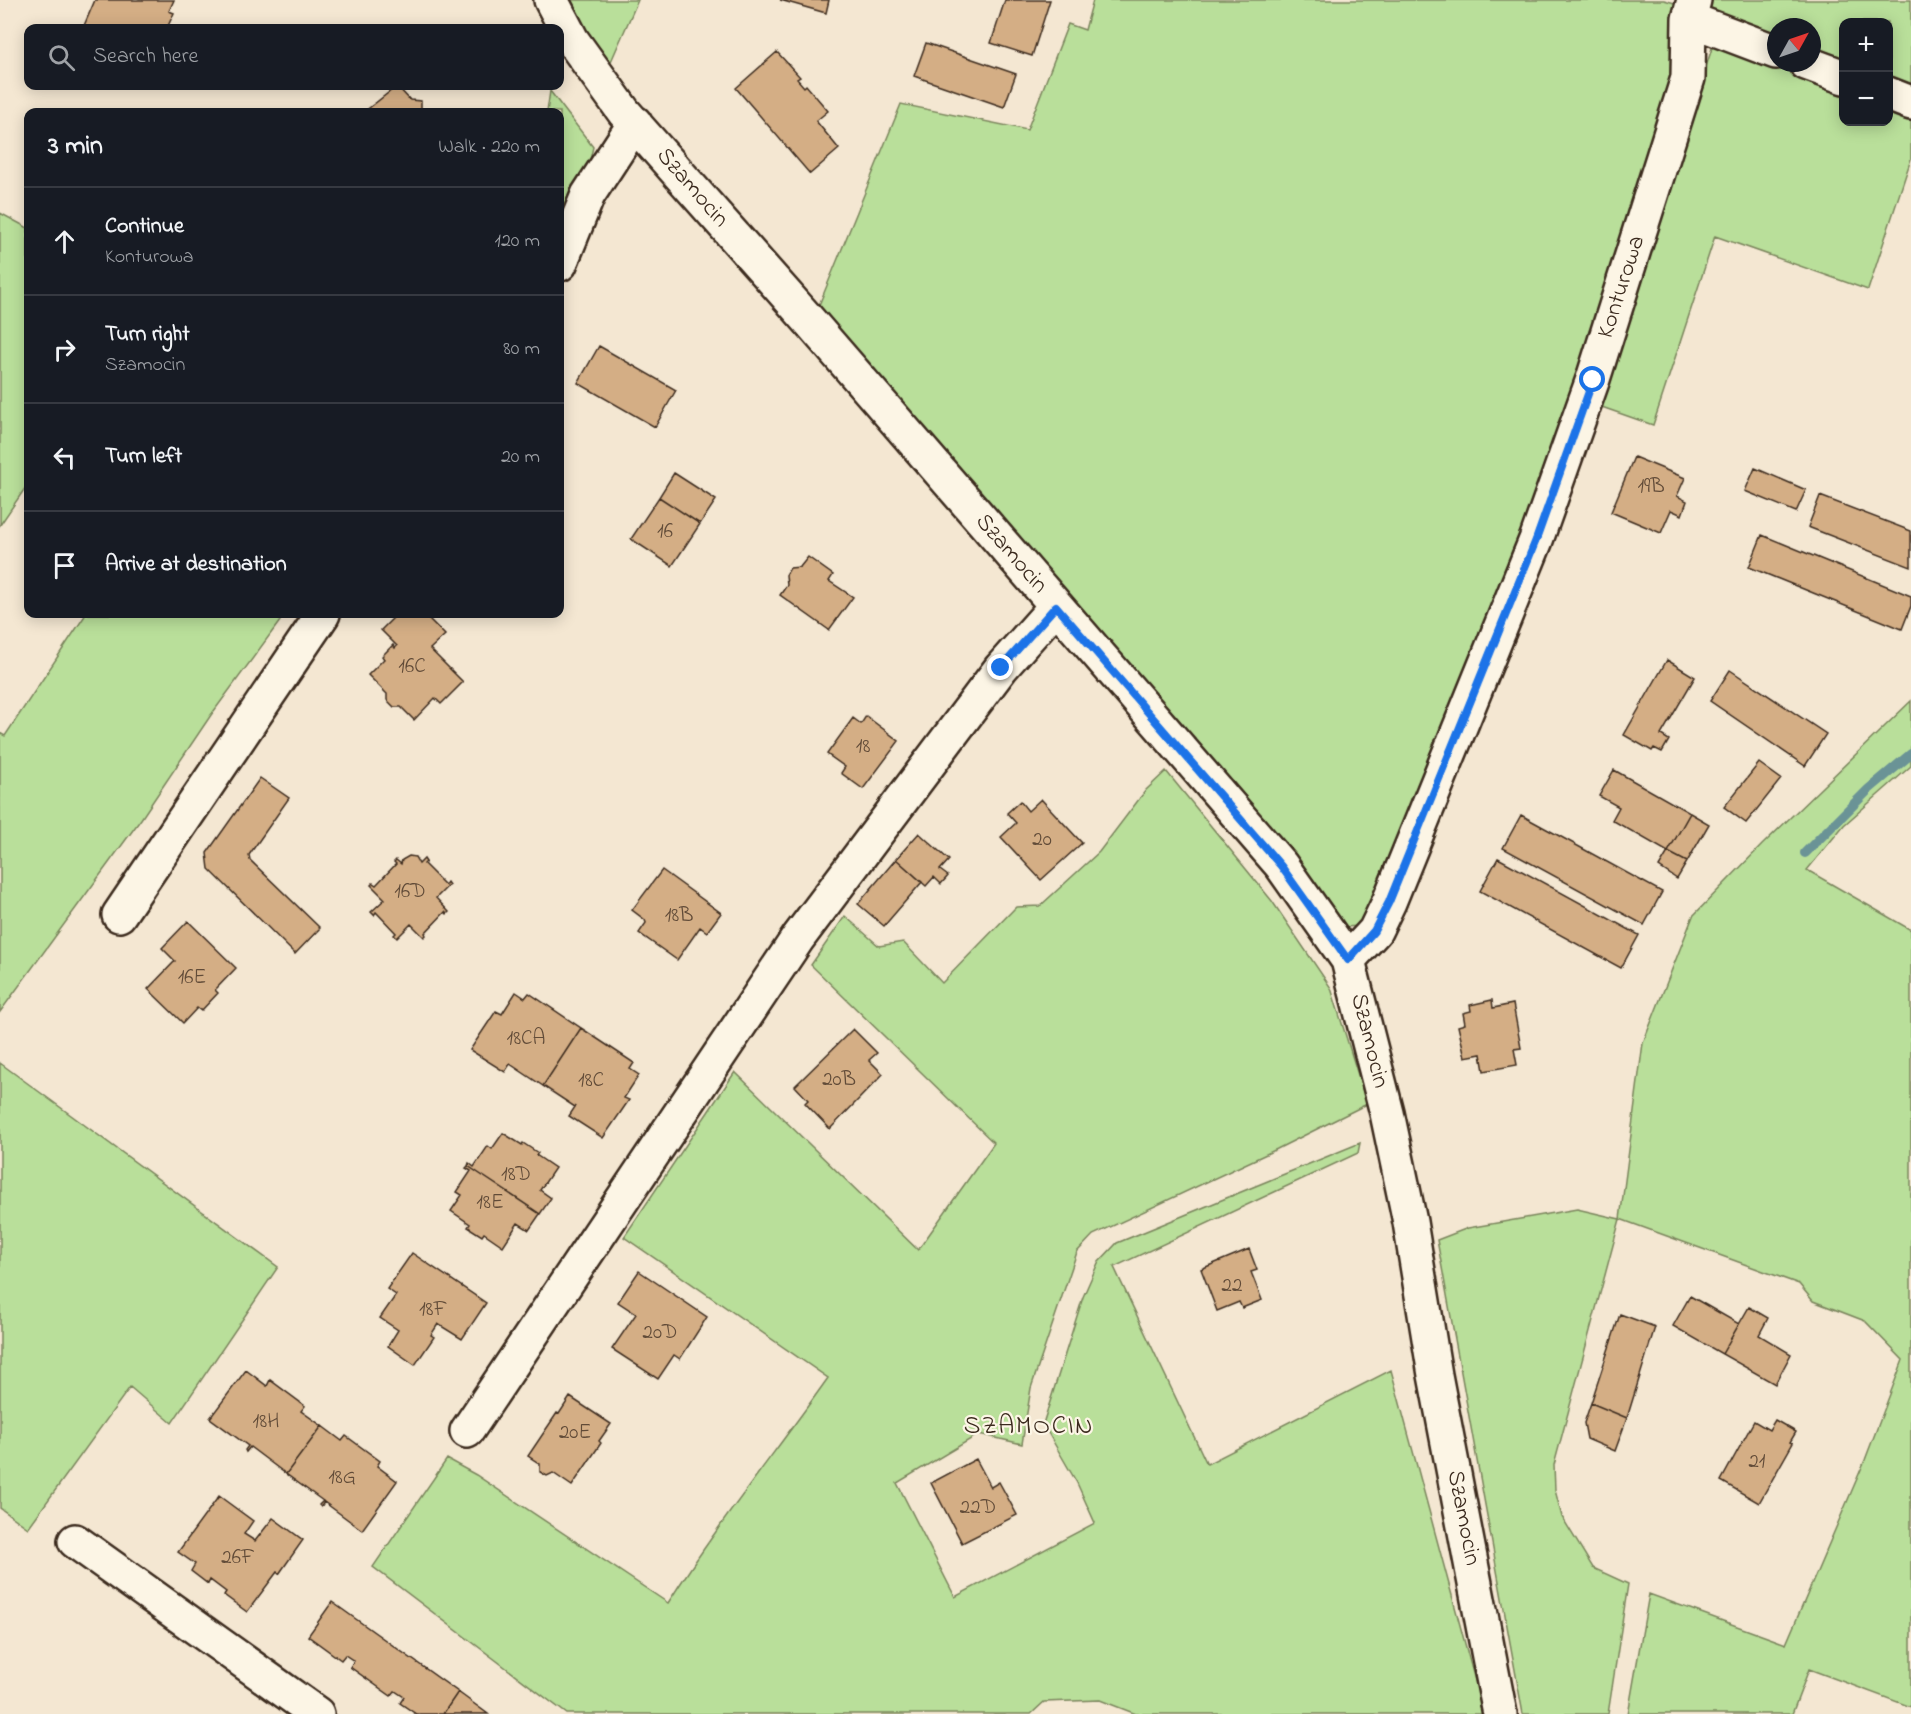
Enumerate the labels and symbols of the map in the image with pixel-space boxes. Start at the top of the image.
north arrow [1767,18,1821,72]
street label: Szamocin [647,140,737,236]
street label: Konturowa [1589,231,1655,343]
route start [1579,366,1605,392]
house number: 19B [1637,472,1665,502]
street label: Szamocin [966,506,1056,602]
house number: 16 [657,517,673,547]
house number: 16C [398,652,426,682]
route end [987,654,1013,680]
house number: 18 [856,732,870,762]
house number: 20 [1032,825,1052,855]
house number: 16D [394,877,426,907]
house number: 18B [665,901,693,931]
house number: 16E [178,963,206,993]
street label: Szamocin [1340,990,1398,1092]
house number: 18CA [506,1024,546,1054]
house number: 20B [822,1065,856,1095]
house number: 18C [578,1066,604,1096]
house number: 18D [501,1160,531,1190]
house number: 18E [476,1188,504,1218]
house number: 22 [1222,1271,1242,1301]
house number: 18F [419,1295,447,1325]
house number: 20D [643,1318,677,1348]
house number: 18H [253,1407,279,1437]
district label: SZAMOCIN [964,1408,1094,1446]
house number: 20E [559,1418,591,1448]
house number: 21 [1748,1447,1766,1477]
house number: 18G [328,1463,356,1493]
street label: Szamocin [1437,1467,1489,1569]
house number: 22D [960,1493,996,1523]
house number: 26F [221,1543,255,1573]

